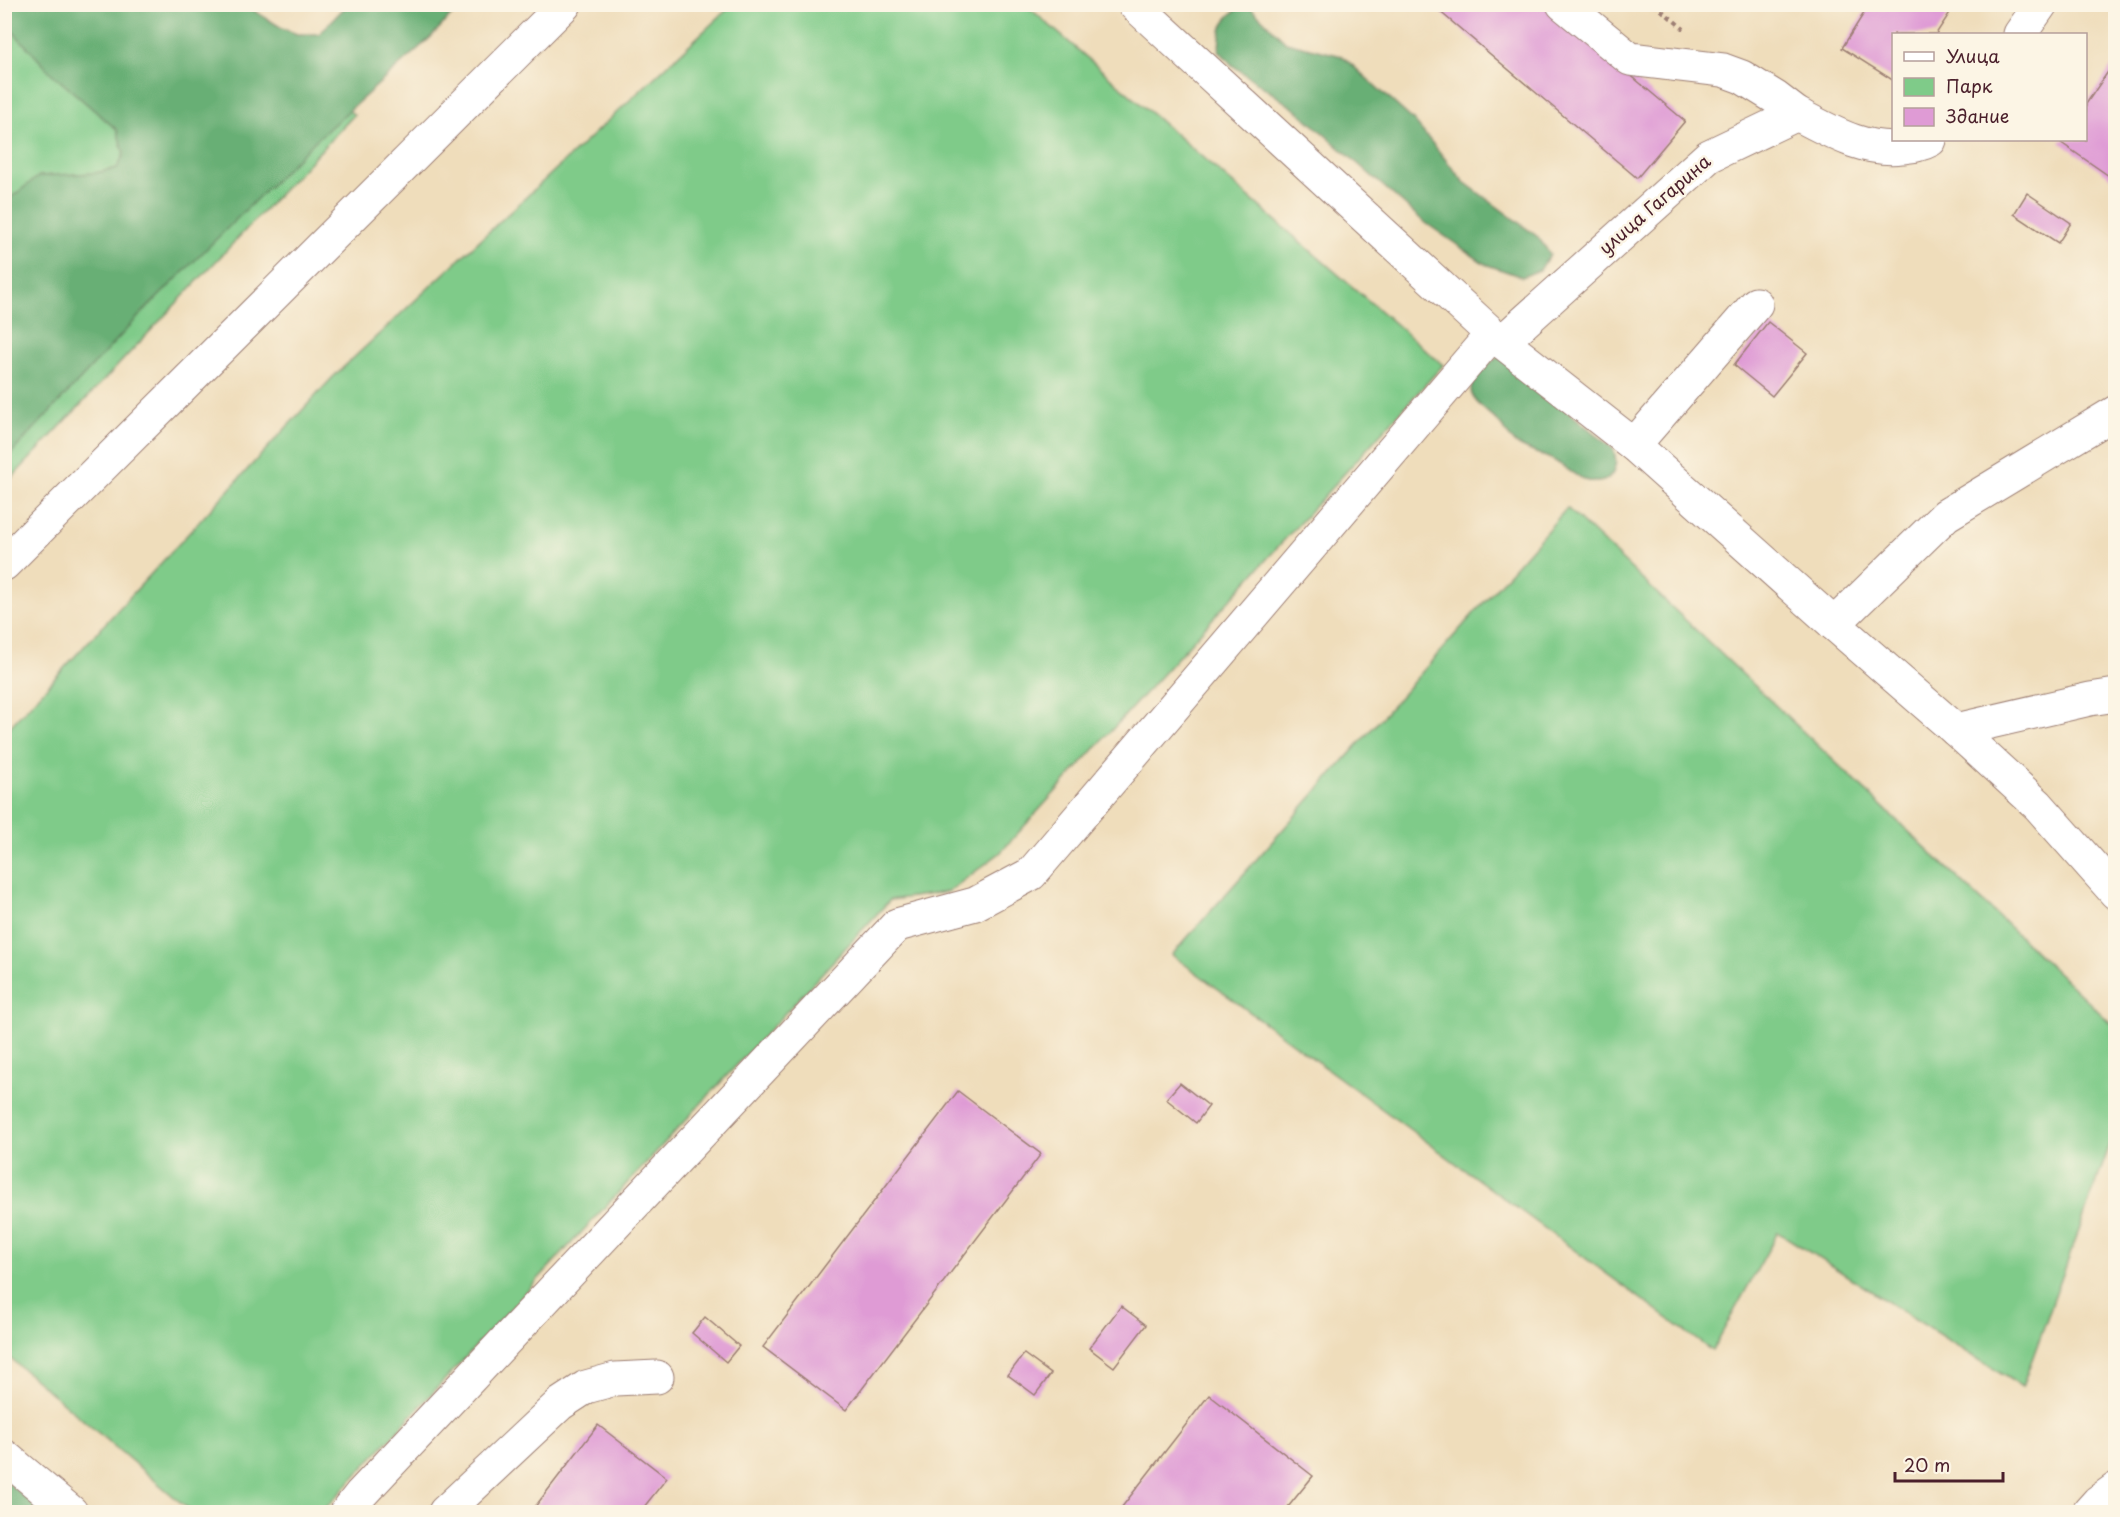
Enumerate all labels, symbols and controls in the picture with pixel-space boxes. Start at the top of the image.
legend [1892,33,2087,141]
text: Улица [1946,42,2000,69]
text: Парк [1946,72,1993,99]
text: Здание [1946,102,2009,129]
street label: улица Гагарина [1592,147,1716,260]
scale bar [1895,1445,2003,1483]
text: 20 m [1904,1451,1950,1478]

